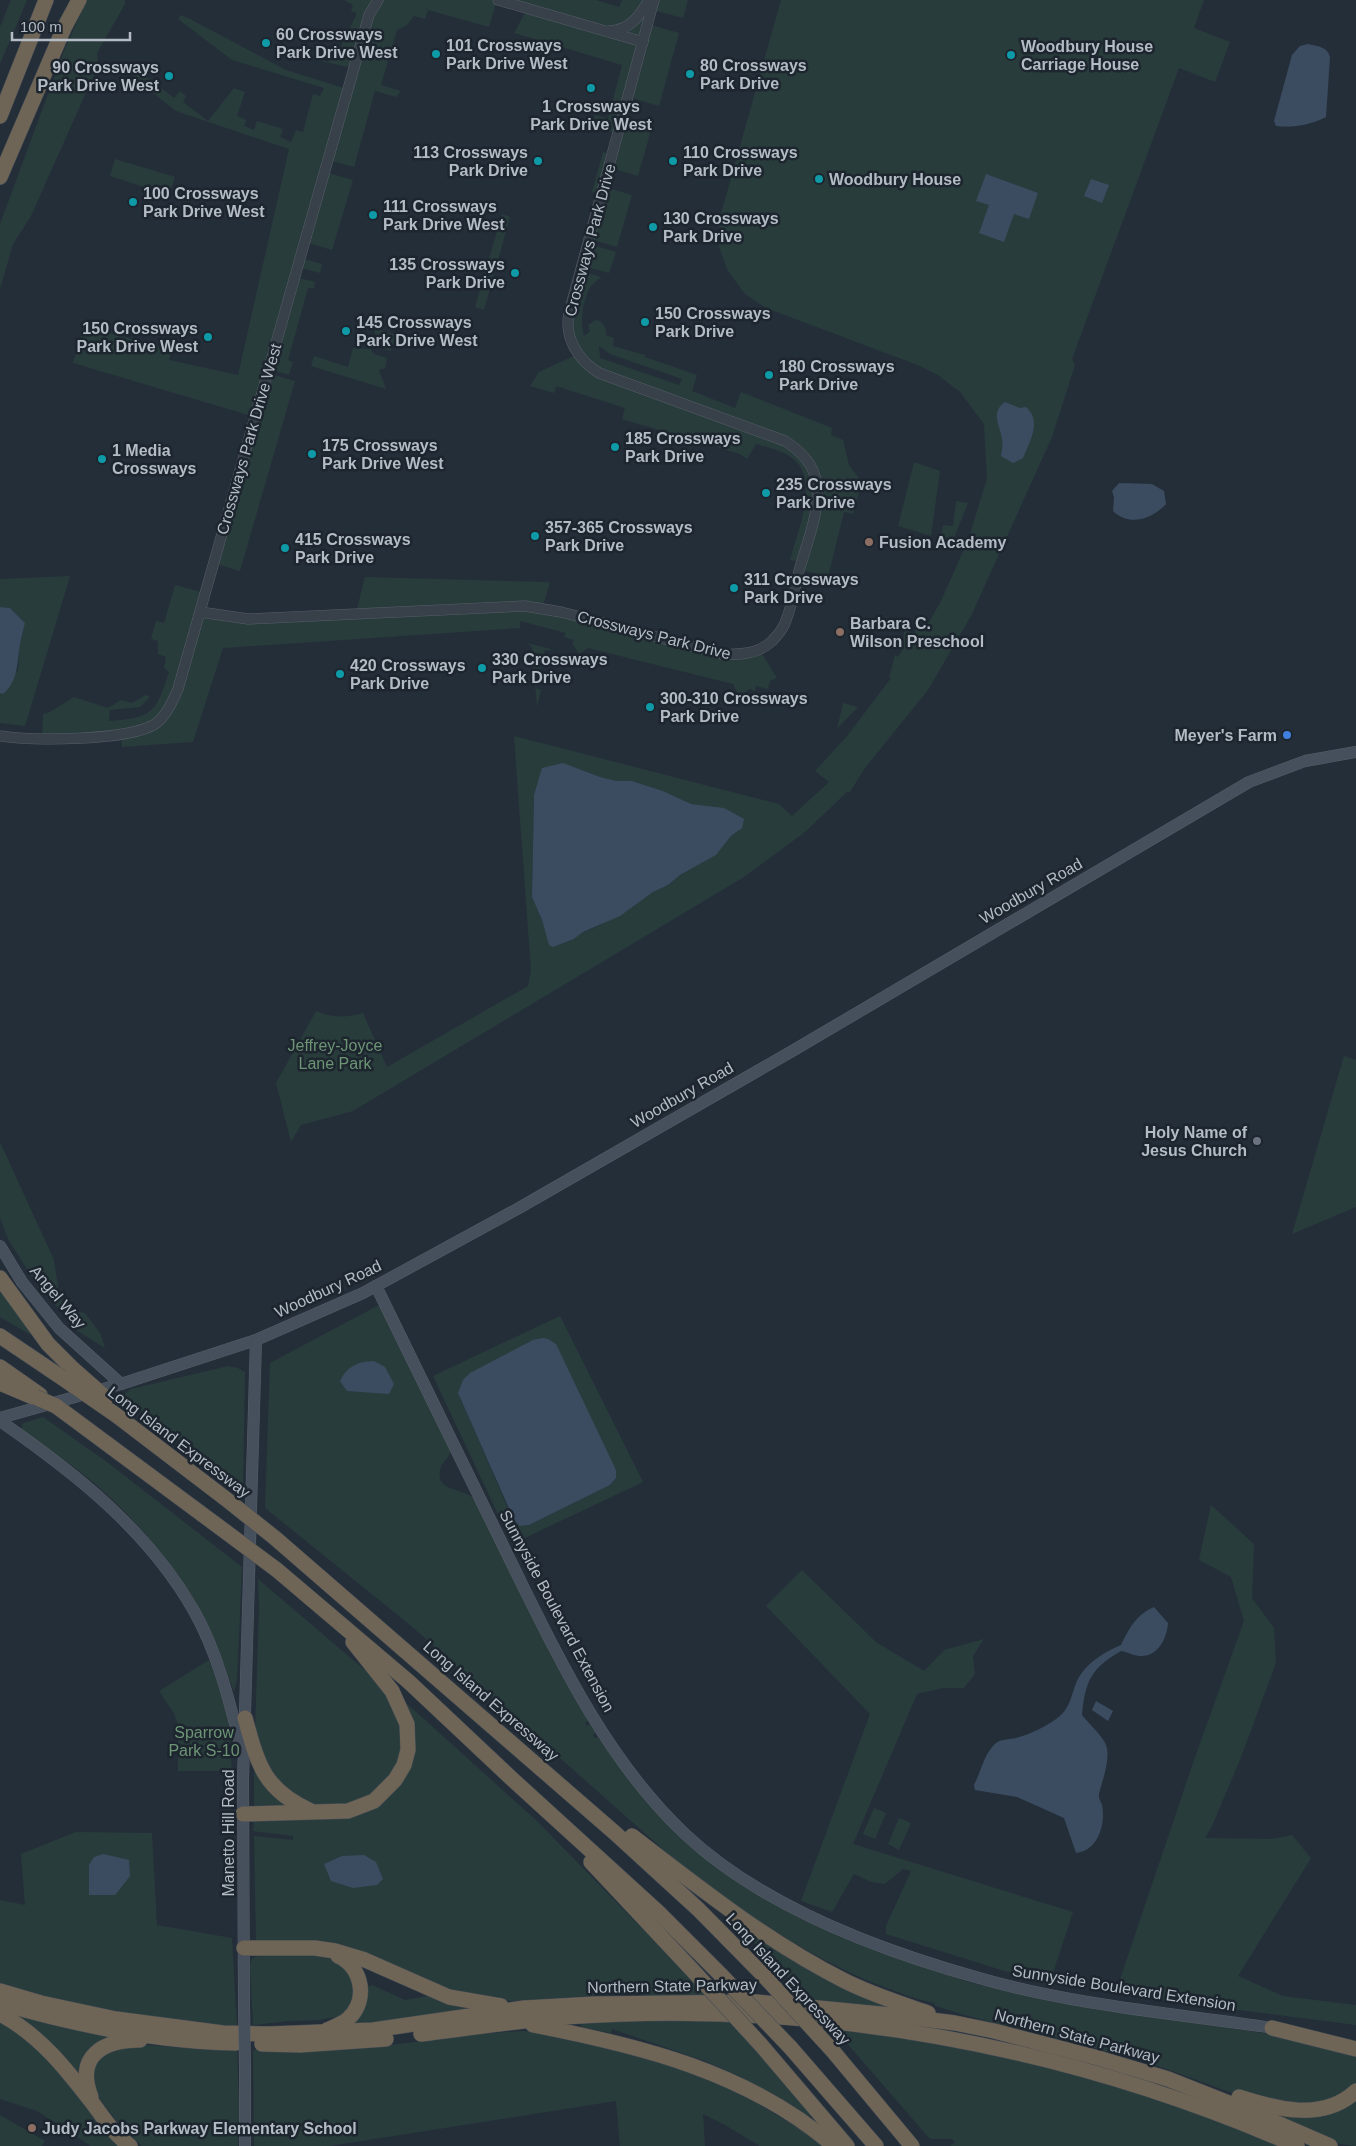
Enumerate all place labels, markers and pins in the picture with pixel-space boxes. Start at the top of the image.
place label: 60 Crossways Park Drive West [276,26,398,61]
marker: 60 Crossways Park Drive West [260,37,272,49]
place label: 101 Crossways Park Drive West [446,37,568,72]
place label: Woodbury House Carriage House [1021,38,1153,73]
marker: 101 Crossways Park Drive West [430,48,442,60]
marker: Woodbury House Carriage House [1005,49,1017,61]
place label: 80 Crossways Park Drive [700,57,807,92]
place label: 90 Crossways Park Drive West [37,59,160,94]
marker: 80 Crossways Park Drive [684,68,696,80]
marker: 90 Crossways Park Drive West [163,70,175,82]
marker: 1 Crossways Park Drive West [585,82,597,94]
place label: 1 Crossways Park Drive West [530,98,652,133]
place label: 113 Crossways Park Drive [413,144,528,179]
place label: 110 Crossways Park Drive [683,144,798,179]
marker: 113 Crossways Park Drive [532,155,544,167]
marker: 110 Crossways Park Drive [667,155,679,167]
place label: Woodbury House [829,171,961,188]
marker: Woodbury House [813,173,825,185]
place label: 100 Crossways Park Drive West [143,185,265,220]
marker: 100 Crossways Park Drive West [127,196,139,208]
place label: 111 Crossways Park Drive West [383,198,505,233]
marker: 111 Crossways Park Drive West [367,209,379,221]
place label: 130 Crossways Park Drive [663,210,779,245]
marker: 130 Crossways Park Drive [647,221,659,233]
place label: 135 Crossways Park Drive [389,256,505,291]
marker: 135 Crossways Park Drive [509,267,521,279]
place label: 150 Crossways Park Drive [655,305,771,340]
place label: 145 Crossways Park Drive West [356,314,478,349]
marker: 150 Crossways Park Drive [639,316,651,328]
place label: 150 Crossways Park Drive West [76,320,199,355]
marker: 145 Crossways Park Drive West [340,325,352,337]
marker: 150 Crossways Park Drive West [202,331,214,343]
place label: 180 Crossways Park Drive [779,358,895,393]
marker: 180 Crossways Park Drive [763,369,775,381]
place label: 185 Crossways Park Drive [625,430,741,465]
place label: 175 Crossways Park Drive West [322,437,444,472]
marker: 185 Crossways Park Drive [609,441,621,453]
place label: 1 Media Crossways [112,442,197,477]
marker: 175 Crossways Park Drive West [306,448,318,460]
marker: 1 Media Crossways [96,453,108,465]
place label: 235 Crossways Park Drive [776,476,892,511]
marker: 235 Crossways Park Drive [760,487,772,499]
place label: 357-365 Crossways Park Drive [545,519,693,554]
marker: 357-365 Crossways Park Drive [529,530,541,542]
place label: 415 Crossways Park Drive [295,531,411,566]
place label: Fusion Academy [879,534,1007,551]
marker: Fusion Academy [863,536,875,548]
marker: 415 Crossways Park Drive [279,542,291,554]
place label: 311 Crossways Park Drive [744,571,859,606]
marker: 311 Crossways Park Drive [728,582,740,594]
place label: Barbara C. Wilson Preschool [850,615,984,650]
marker: Barbara C. Wilson Preschool [834,626,846,638]
place label: 330 Crossways Park Drive [492,651,608,686]
place label: 420 Crossways Park Drive [350,657,466,692]
marker: 330 Crossways Park Drive [476,662,488,674]
marker: 420 Crossways Park Drive [334,668,346,680]
place label: 300-310 Crossways Park Drive [660,690,808,725]
marker: 300-310 Crossways Park Drive [644,701,656,713]
place label: Meyer's Farm [1174,727,1277,744]
marker: Meyer's Farm [1281,729,1293,741]
place label: Holy Name of Jesus Church [1141,1124,1248,1159]
marker: Holy Name of Jesus Church [1251,1135,1263,1147]
place label: Judy Jacobs Parkway Elementary School [42,2120,357,2137]
marker: Judy Jacobs Parkway Elementary School [26,2122,38,2134]

